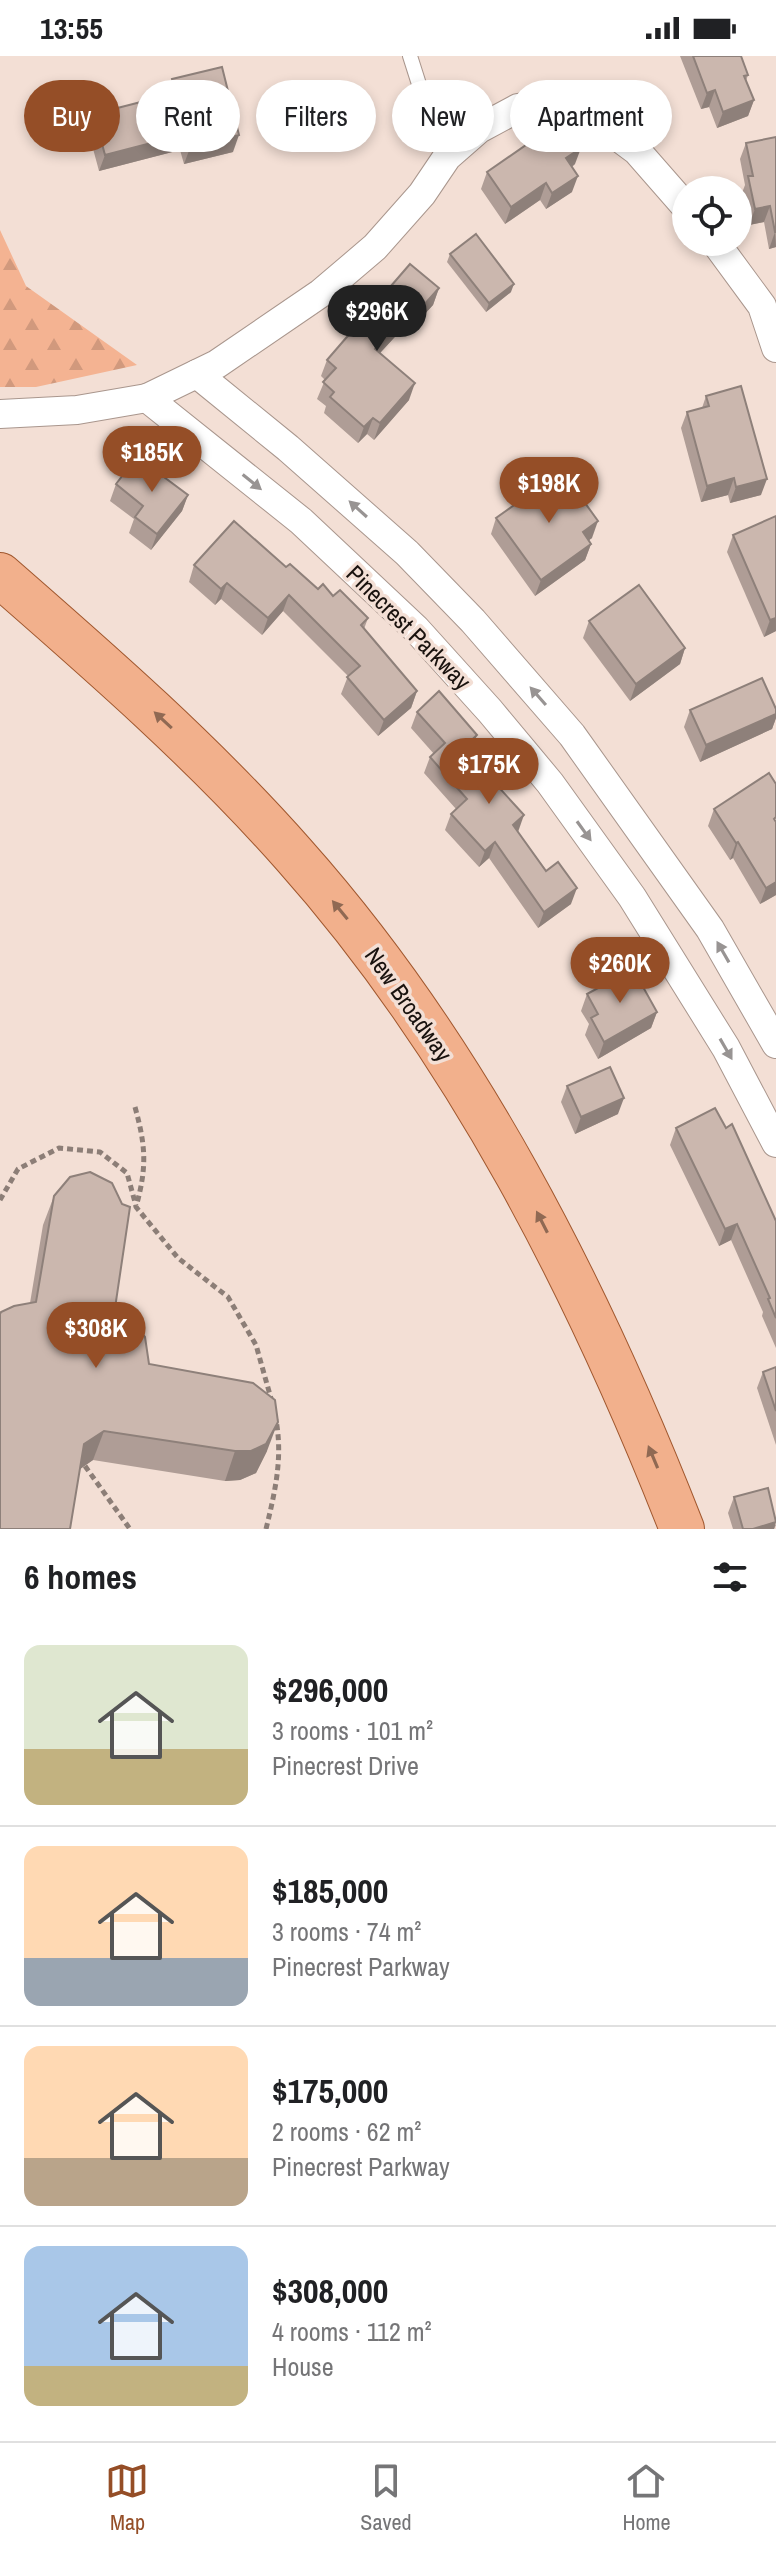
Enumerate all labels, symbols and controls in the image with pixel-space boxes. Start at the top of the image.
text: 13:55 [40,8,103,48]
chip: Buy [24,80,120,152]
chip: Rent [136,80,240,152]
chip: Filters [256,80,376,152]
chip: New [392,80,494,152]
chip: Apartment [510,80,672,152]
map controls [672,176,752,256]
button: locate [672,176,752,256]
pin: $296K [321,285,433,353]
text: $296K [346,293,408,328]
pin: $185K [96,426,208,494]
text: $185K [121,434,183,469]
pin: $198K [493,457,605,525]
text: $198K [518,465,580,500]
one-way arrow [242,473,262,490]
one-way arrow [348,501,368,518]
street label: Pinecrest Parkway [340,558,478,696]
one-way arrow [530,687,547,707]
one-way arrow [154,712,173,730]
pin: $175K [433,738,545,806]
text: $175K [458,746,520,781]
one-way arrow [576,820,592,842]
one-way arrow [332,900,349,920]
pin: $260K [564,937,676,1005]
street label: New Broadway [358,941,460,1068]
one-way arrow [716,941,730,963]
text: $260K [589,945,651,980]
one-way arrow [719,1038,733,1060]
one-way arrow [535,1210,548,1233]
pin: $308K [40,1302,152,1370]
text: $308K [65,1310,127,1345]
one-way arrow [646,1445,659,1469]
text: 6 homes [24,1554,137,1600]
icon: filters [708,1555,752,1599]
text: $296,000 [272,1667,388,1713]
icon: home [88,1677,184,1773]
text: 3 rooms · 101 m² [272,1713,433,1748]
text: Pinecrest Drive [272,1748,419,1783]
text: $185,000 [272,1868,388,1914]
icon: home [88,1878,184,1974]
text: 3 rooms · 74 m² [272,1914,421,1949]
text: Pinecrest Parkway [272,1949,450,1984]
text: $175,000 [272,2068,388,2114]
icon: home [88,2078,184,2174]
text: 2 rooms · 62 m² [272,2114,421,2149]
text: Pinecrest Parkway [272,2149,450,2184]
text: $308,000 [272,2268,388,2314]
icon: home [88,2278,184,2374]
text: 4 rooms · 112 m² [272,2314,432,2349]
text: House [272,2349,334,2384]
tab: Map [105,2459,149,2537]
tab: Saved [360,2459,412,2537]
tab: Home [622,2459,671,2537]

